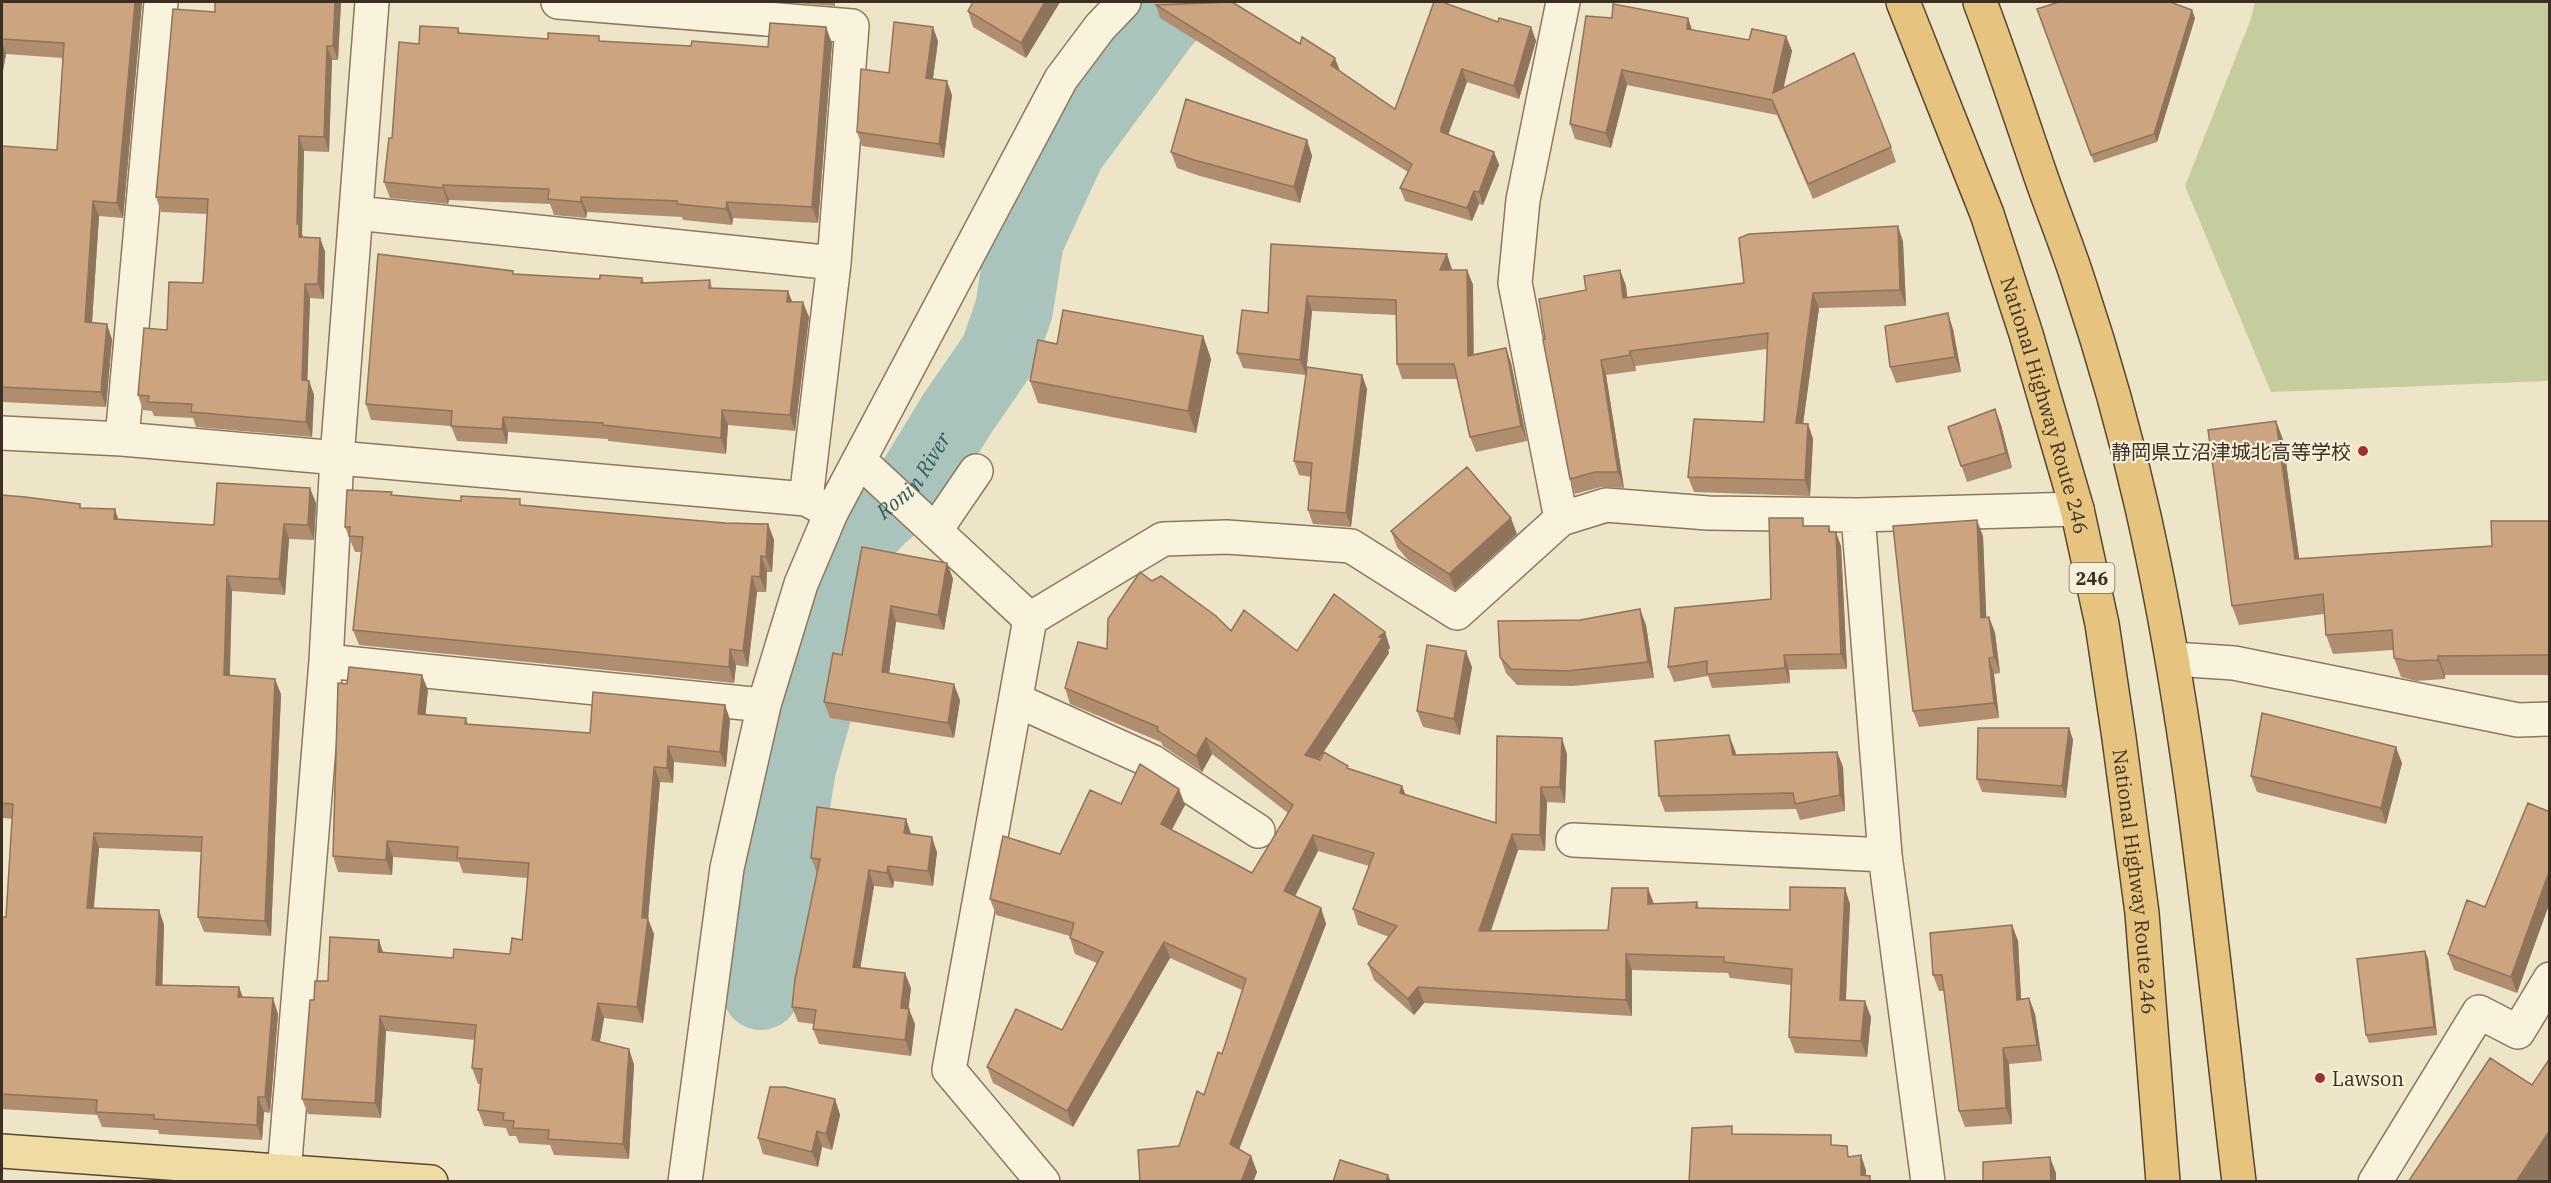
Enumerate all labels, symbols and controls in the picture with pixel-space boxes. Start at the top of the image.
street label: National Highway Route 246 [1995,273,2096,536]
water label: Ronin River [869,426,957,526]
place label: 静岡県立沼津城北高等学校 [2111,438,2351,465]
marker: 静岡県立沼津城北高等学校 [2356,444,2370,458]
road number: 246 [2070,563,2114,593]
street label: National Highway Route 246 [2107,747,2163,1015]
place label: Lawson [2332,1065,2404,1092]
marker: Lawson [2313,1071,2327,1085]

